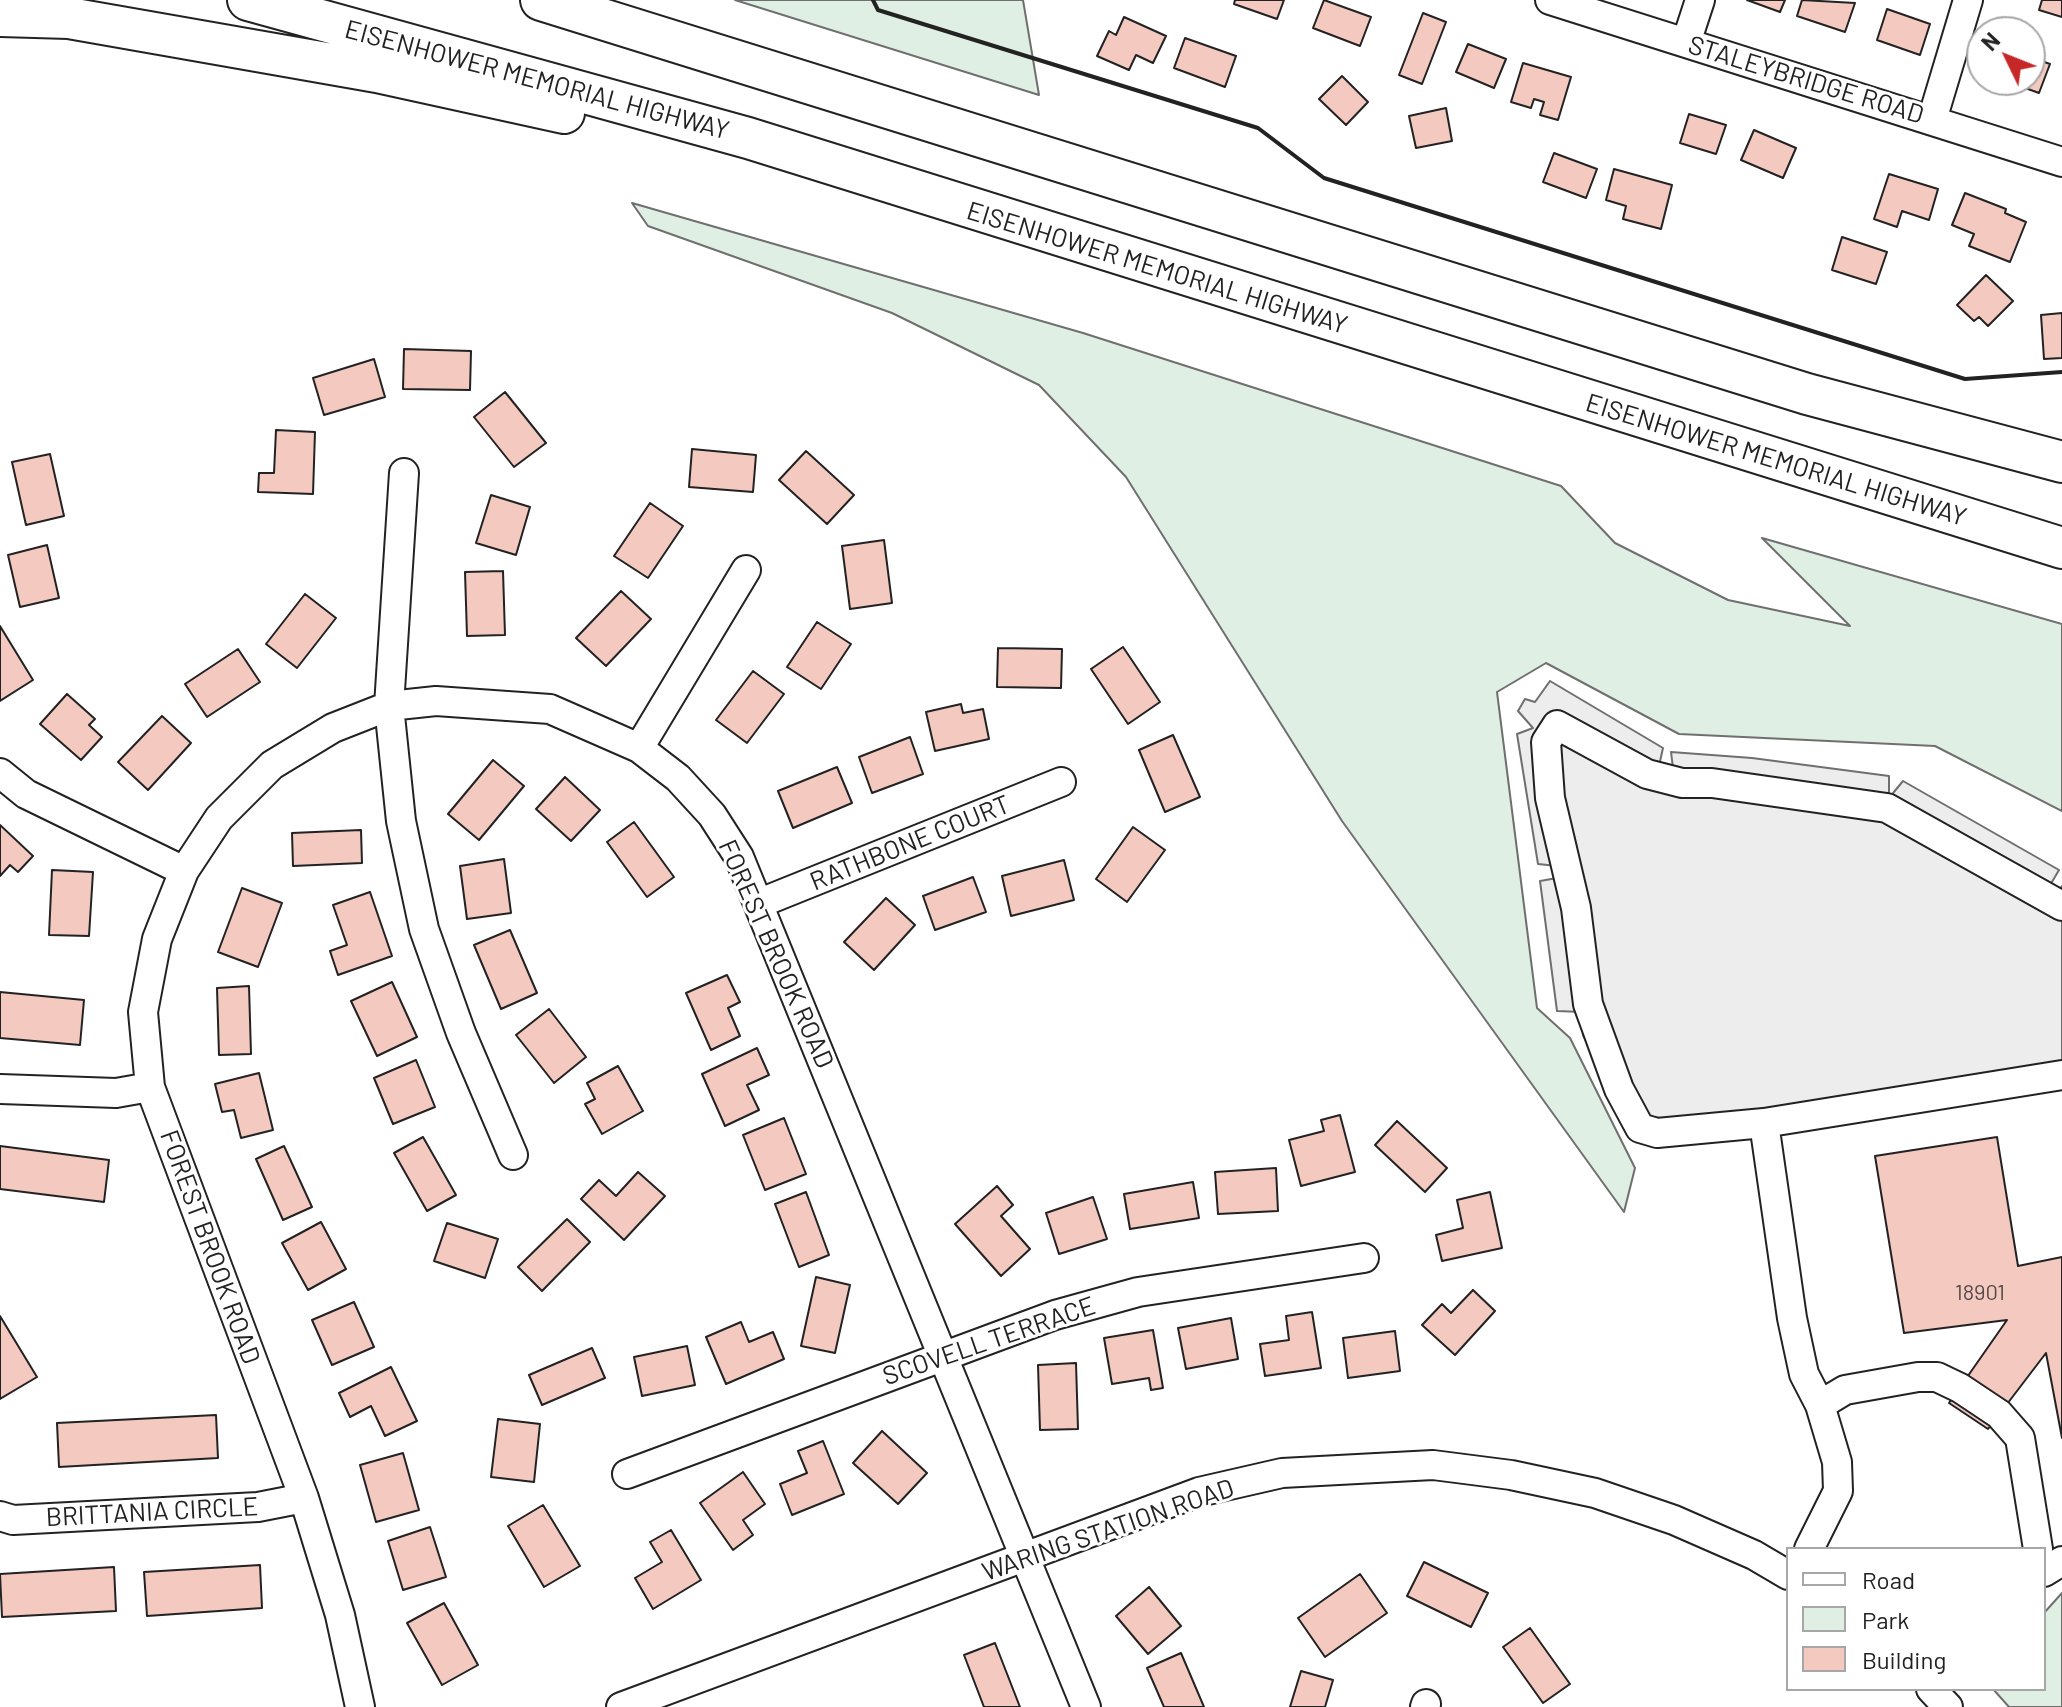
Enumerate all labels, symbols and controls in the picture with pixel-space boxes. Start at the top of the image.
street label: EISENHOWER MEMORIAL HIGHWAY [341,14,733,146]
north arrow [1966,16,2046,96]
text: N [1975,27,2004,55]
street label: STALEYBRIDGE ROAD [1685,29,1927,131]
street label: EISENHOWER MEMORIAL HIGHWAY [963,195,1351,341]
street label: EISENHOWER MEMORIAL HIGHWAY [1582,387,1970,533]
street label: RATHBONE COURT [805,789,1015,897]
street label: FOREST BROOK ROAD [712,835,840,1073]
street label: FOREST BROOK ROAD [153,1126,267,1368]
house number: 18901 [1955,1280,2005,1306]
street label: SCOVELL TERRACE [879,1290,1099,1392]
street label: WARING STATION ROAD [978,1472,1238,1588]
street label: BRITTANIA CIRCLE [45,1491,259,1533]
legend [1786,1547,2046,1691]
text: Road [1862,1565,1915,1594]
text: Park [1862,1605,1909,1634]
text: Building [1862,1645,1946,1674]

